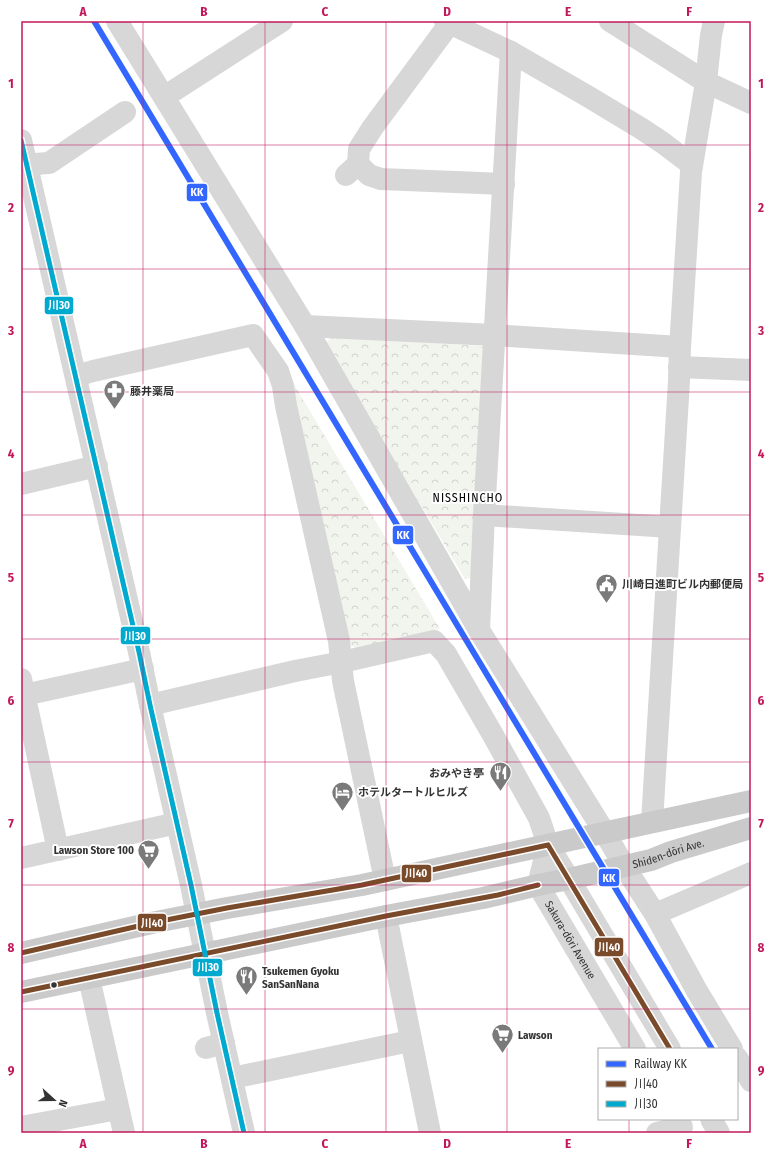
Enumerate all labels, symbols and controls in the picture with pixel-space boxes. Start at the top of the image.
text: A [78,4,87,19]
text: B [200,4,208,19]
text: C [322,4,329,19]
text: D [443,4,451,19]
text: E [565,4,571,19]
text: F [686,4,692,19]
text: 1 [8,76,14,91]
text: 1 [758,76,764,91]
line badge: KK [186,183,208,202]
text: KK [191,186,204,199]
text: 2 [7,200,14,215]
text: 2 [757,200,764,215]
line badge: 川30 [44,296,74,315]
text: 川30 [48,299,70,312]
text: 3 [7,323,14,338]
text: 3 [757,323,764,338]
pharmacy icon: 藤井薬局 [102,378,128,411]
place label: 藤井薬局 [130,385,174,398]
text: 4 [8,446,15,461]
text: 4 [758,446,765,461]
district label: NISSHINCHO [433,491,503,505]
line badge: KK [392,525,414,545]
text: KK [397,529,410,542]
text: 5 [8,570,14,585]
text: 5 [758,570,764,585]
public building icon: 川崎日進町ビル内郵便局 [593,571,619,604]
place label: 川崎日進町ビル内郵便局 [622,578,743,591]
line badge: 川30 [120,626,151,645]
text: 川30 [124,630,146,643]
text: 6 [8,693,15,708]
text: 6 [758,693,765,708]
restaurant icon: おみやき亭 [487,760,513,793]
place label: おみやき亭 [429,767,484,780]
hotel icon: ホテルタートルヒルズ [330,779,356,812]
place label: ホテルタートルヒルズ [358,786,468,799]
text: 7 [8,816,14,831]
text: 7 [758,816,764,831]
street label: Shiden-dōri Ave. [631,836,706,871]
supermarket icon: Lawson Store 100 [136,837,162,870]
place label: Lawson Store 100 [54,844,134,857]
line badge: 川40 [401,864,432,883]
text: 川40 [405,867,427,880]
line badge: KK [598,868,620,887]
text: KK [603,872,616,885]
street label: Sakura-dōri Avenue [542,899,598,982]
line badge: 川40 [137,913,167,932]
text: 川40 [141,917,163,930]
line badge: 川40 [594,937,624,957]
text: 8 [8,940,15,955]
text: 8 [758,940,765,955]
text: 川40 [598,941,620,954]
line badge: 川30 [192,958,223,977]
text: 川30 [197,961,219,974]
restaurant icon: Tsukemen Gyoku SanSanNana [233,964,259,997]
place label: Tsukemen Gyoku SanSanNana [262,965,339,991]
unlabelled marker [49,980,59,990]
supermarket icon: Lawson [489,1022,515,1055]
place label: Lawson [518,1029,553,1042]
legend [598,1048,738,1120]
text: Railway KK [634,1057,687,1071]
text: 9 [8,1063,15,1078]
text: 9 [758,1063,765,1078]
text: 川40 [634,1077,658,1091]
north arrow [34,1080,74,1120]
text: 川30 [634,1097,658,1111]
text: N [56,1098,70,1109]
text: A [78,1136,87,1151]
text: B [200,1136,208,1151]
text: C [322,1136,329,1151]
text: D [443,1136,451,1151]
text: E [565,1136,571,1151]
text: F [686,1136,692,1151]

